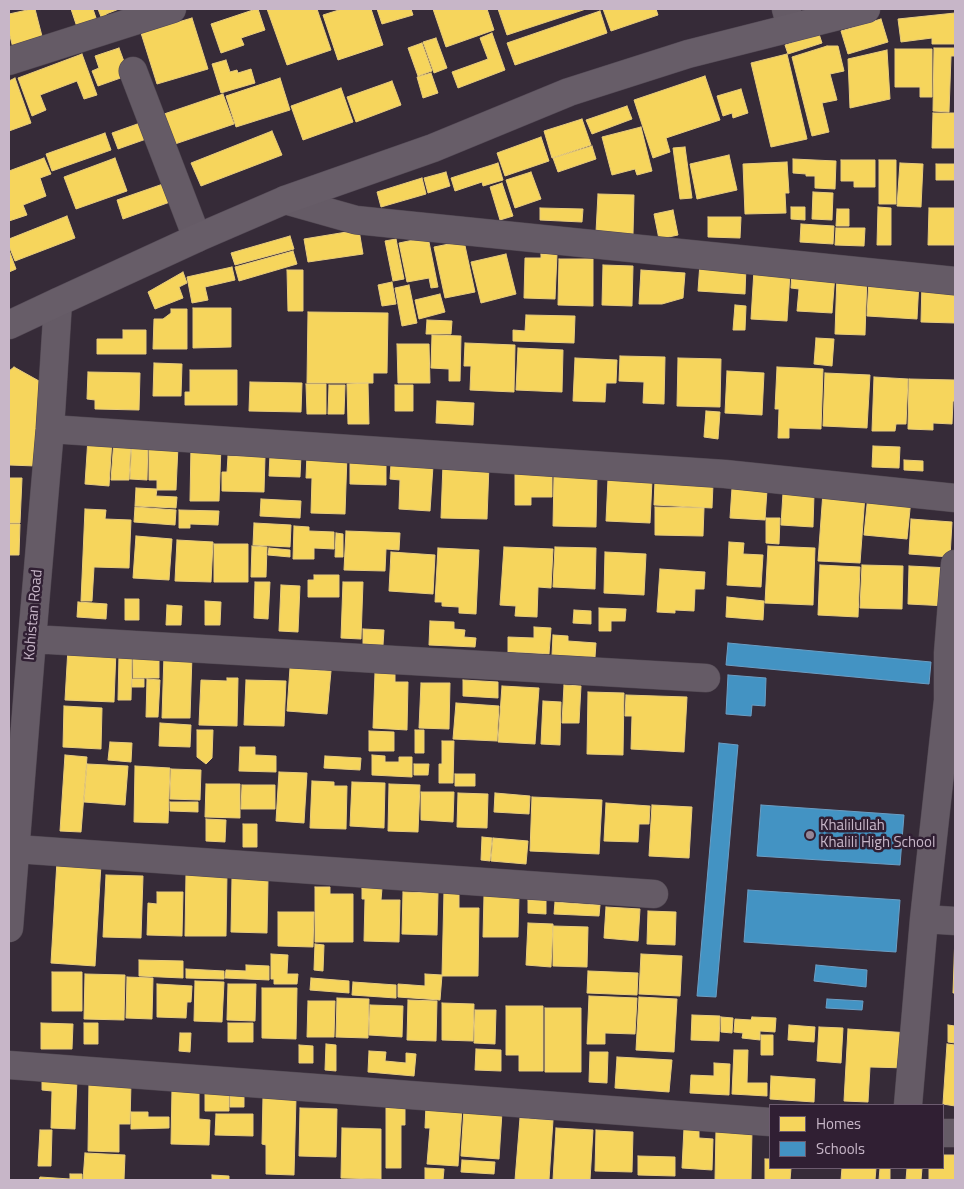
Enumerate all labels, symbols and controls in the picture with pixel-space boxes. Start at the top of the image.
street label: Kohistan Road [21,569,47,661]
place label: Khalilullah Khalili High School [820,817,935,852]
marker: Khalilullah Khalili High School [804,829,816,841]
legend [769,1104,944,1169]
text: Homes [816,1112,861,1135]
text: Schools [816,1137,865,1160]

